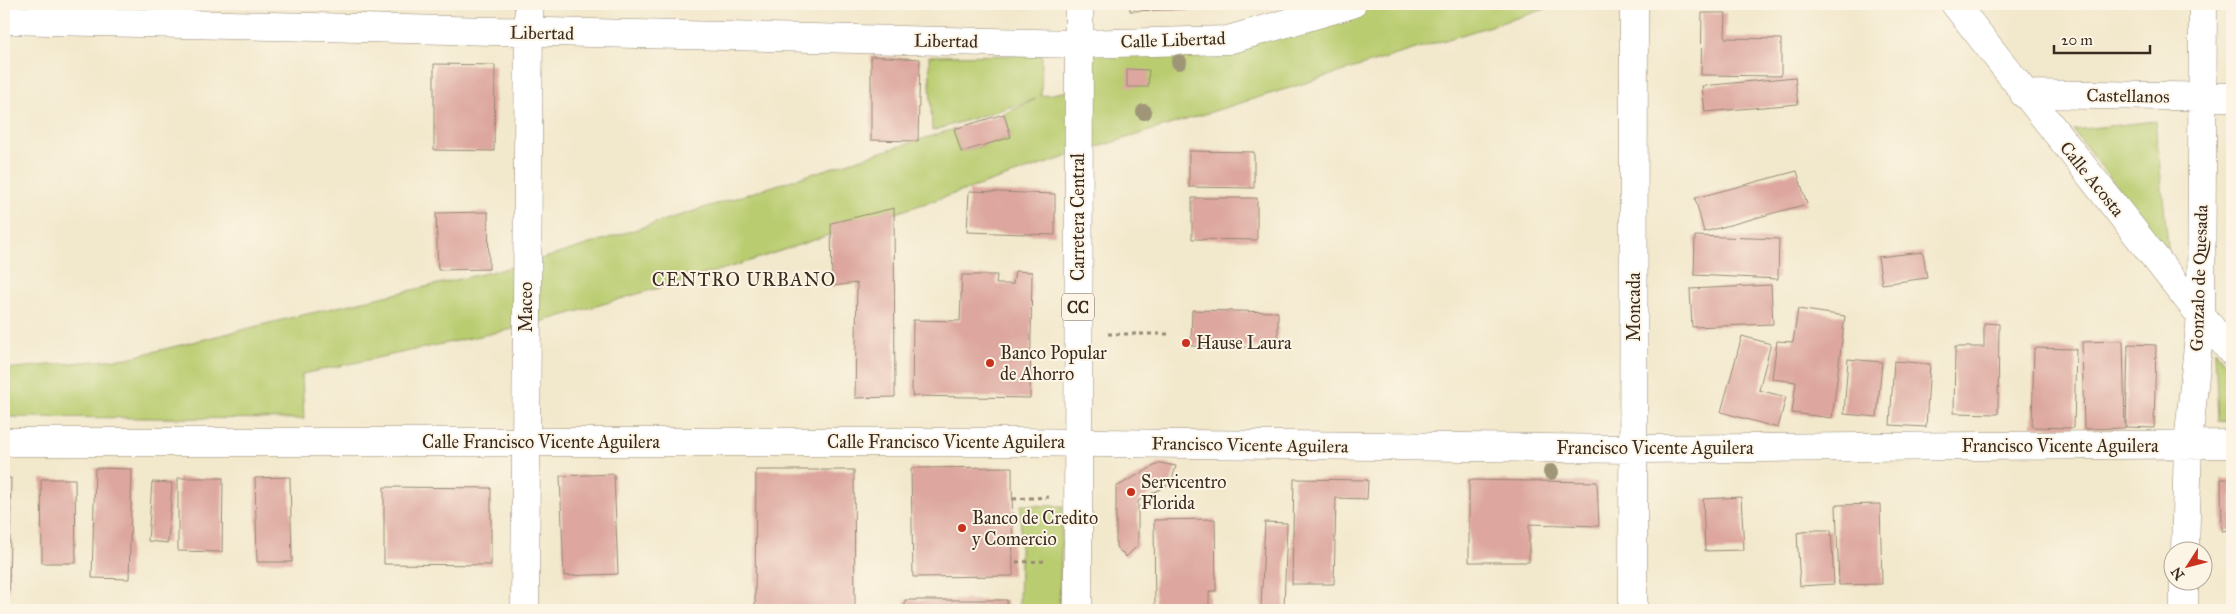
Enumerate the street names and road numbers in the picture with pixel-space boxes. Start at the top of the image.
street label: Libertad [510,21,574,45]
street label: Calle Libertad [1120,27,1226,53]
street label: Libertad [914,29,978,53]
street label: Castellanos [2086,84,2170,108]
street label: Calle Acosta [2055,137,2129,221]
street label: Carretera Central [1067,153,1089,281]
street label: Gonzalo de Quesada [2185,204,2213,352]
street label: Moncada [1623,272,1645,342]
street label: Maceo [515,282,537,332]
road number: CC [1062,294,1094,320]
street label: Calle Francisco Vicente Aguilera [422,431,660,454]
street label: Calle Francisco Vicente Aguilera [827,431,1065,454]
street label: Francisco Vicente Aguilera [1151,432,1349,459]
street label: Francisco Vicente Aguilera [1962,435,2159,458]
street label: Francisco Vicente Aguilera [1557,437,1754,460]

